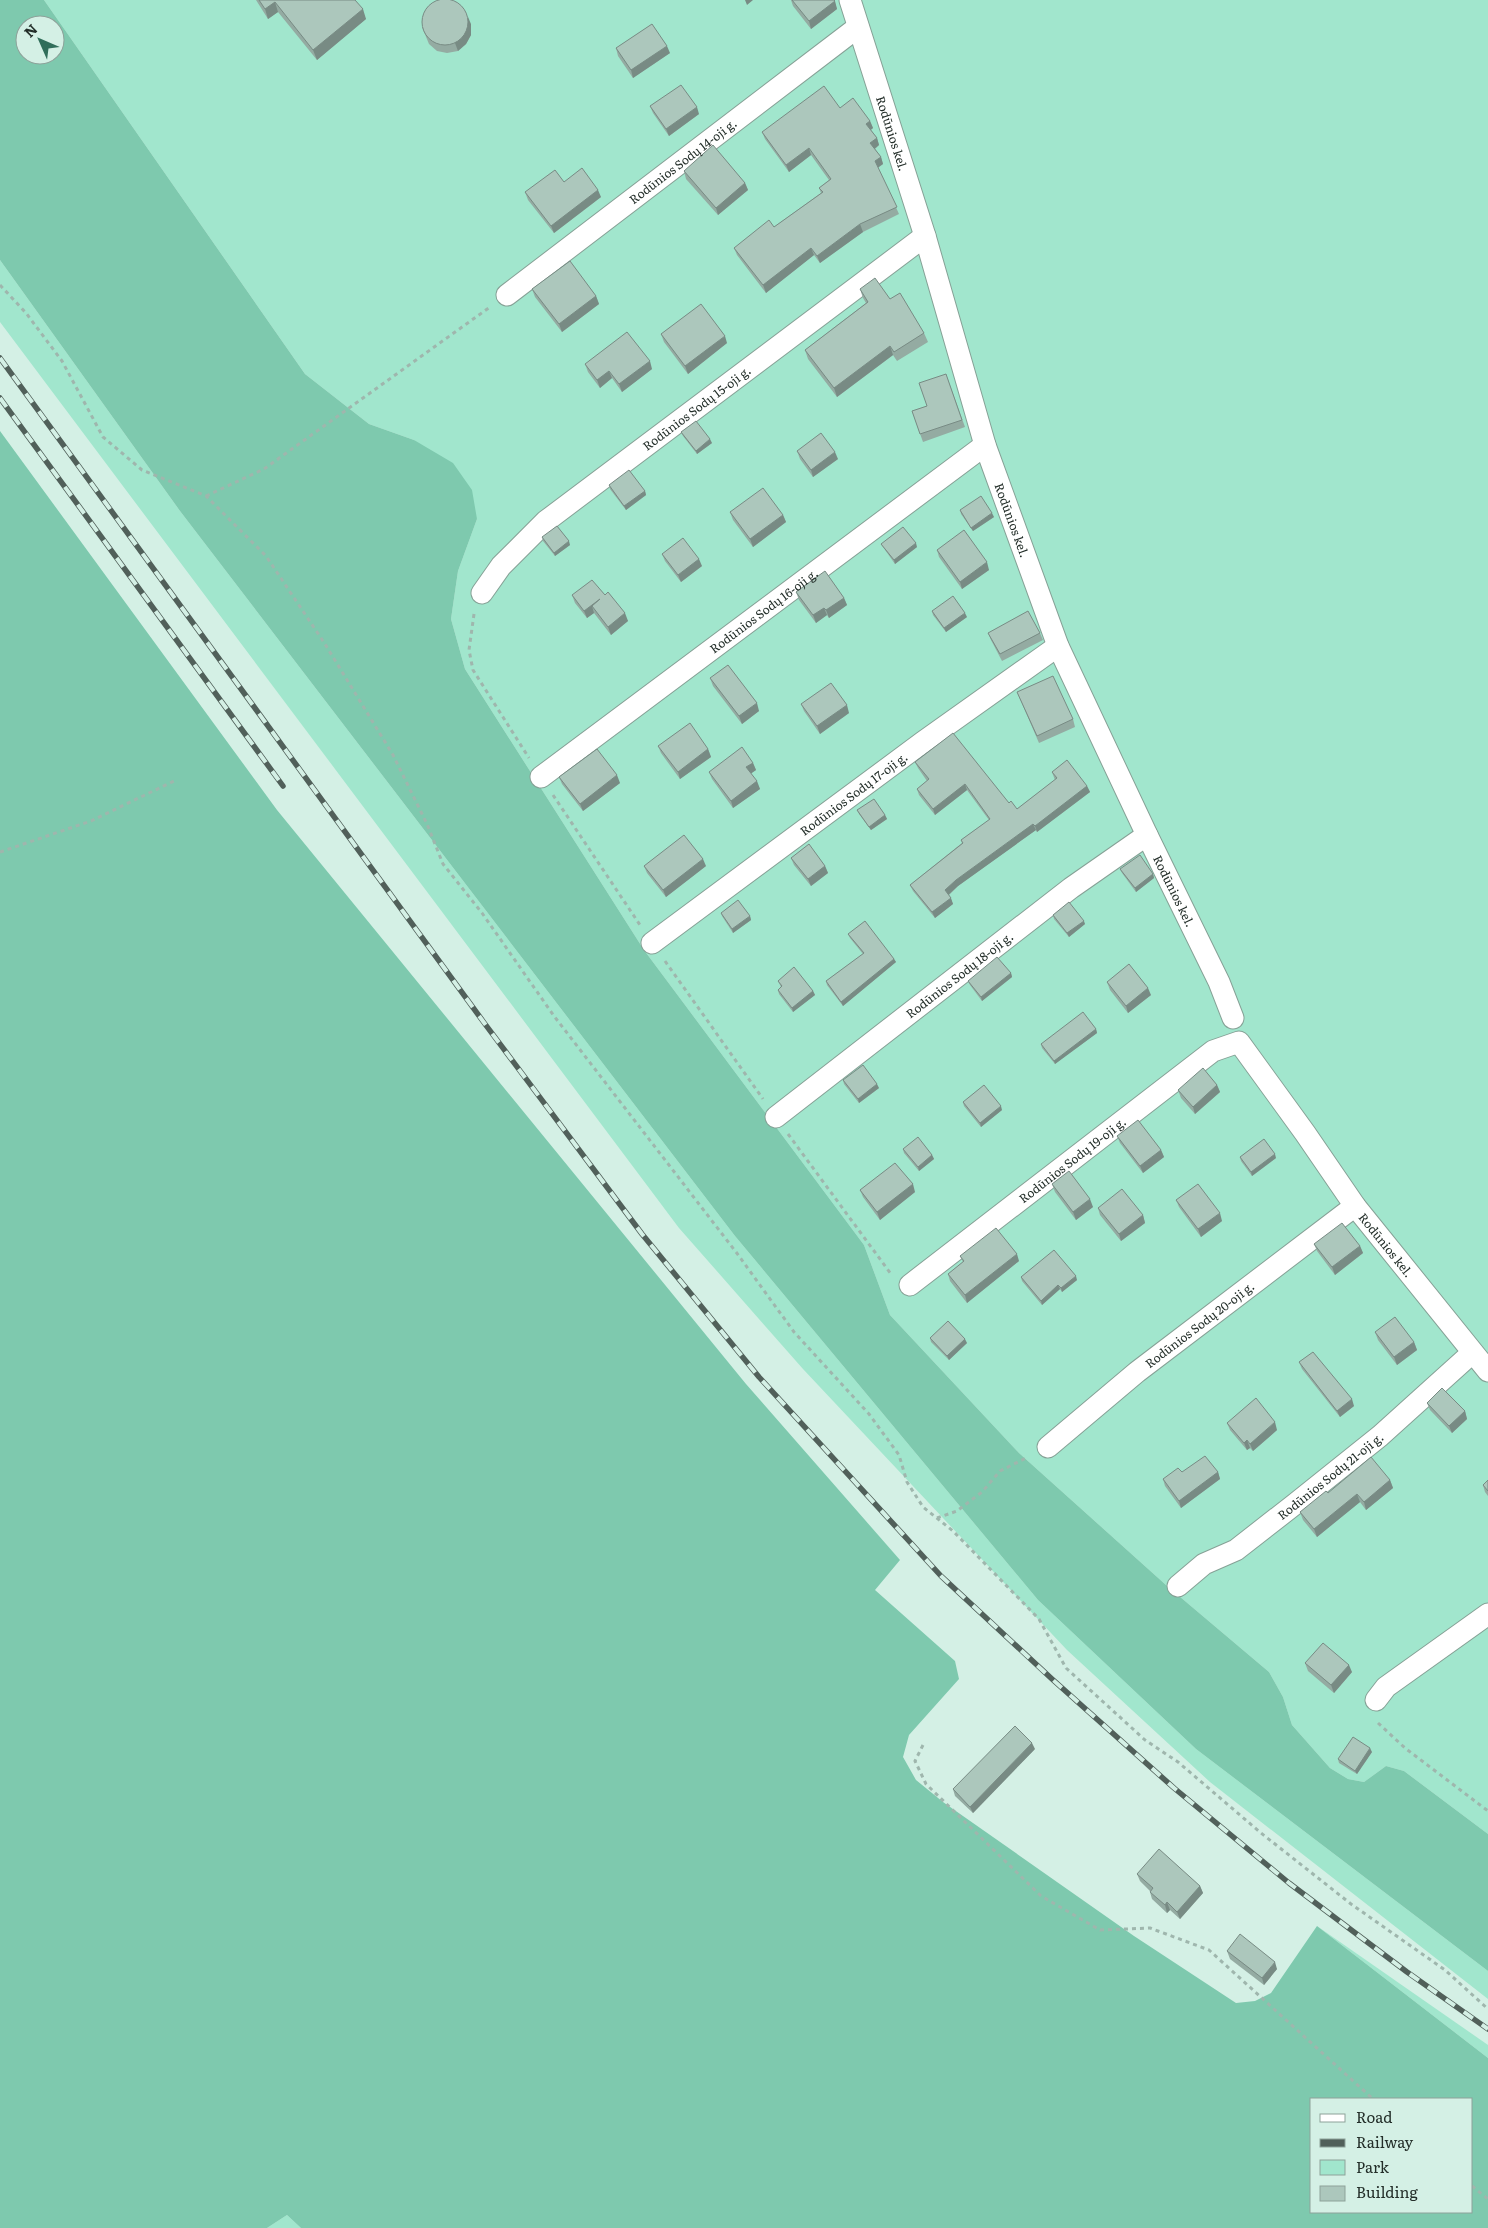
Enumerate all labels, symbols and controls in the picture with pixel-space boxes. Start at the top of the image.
north arrow [15,15,65,65]
text: N [19,19,42,41]
street label: Rodūnios kel. [872,93,913,173]
street label: Rodūnios Sodų 14-oji g. [625,114,740,208]
street label: Rodūnios Sodų 15-oji g. [639,361,754,454]
street label: Rodūnios kel. [990,480,1034,560]
street label: Rodūnios Sodų 16-oji g. [706,564,822,657]
street label: Rodūnios Sodų 17-oji g. [796,748,911,839]
street label: Rodūnios kel. [1149,852,1200,930]
street label: Rodūnios Sodų 18-oji g. [902,927,1017,1022]
street label: Rodūnios Sodų 19-oji g. [1015,1112,1130,1207]
street label: Rodūnios kel. [1355,1209,1418,1281]
street label: Rodūnios Sodų 20-oji g. [1141,1277,1258,1372]
street label: Rodūnios Sodų 21-oji g. [1273,1428,1387,1524]
legend [1310,2098,1473,2213]
text: Road [1356,2105,1392,2128]
text: Railway [1356,2130,1414,2153]
text: Park [1356,2155,1390,2178]
text: Building [1356,2180,1418,2203]

